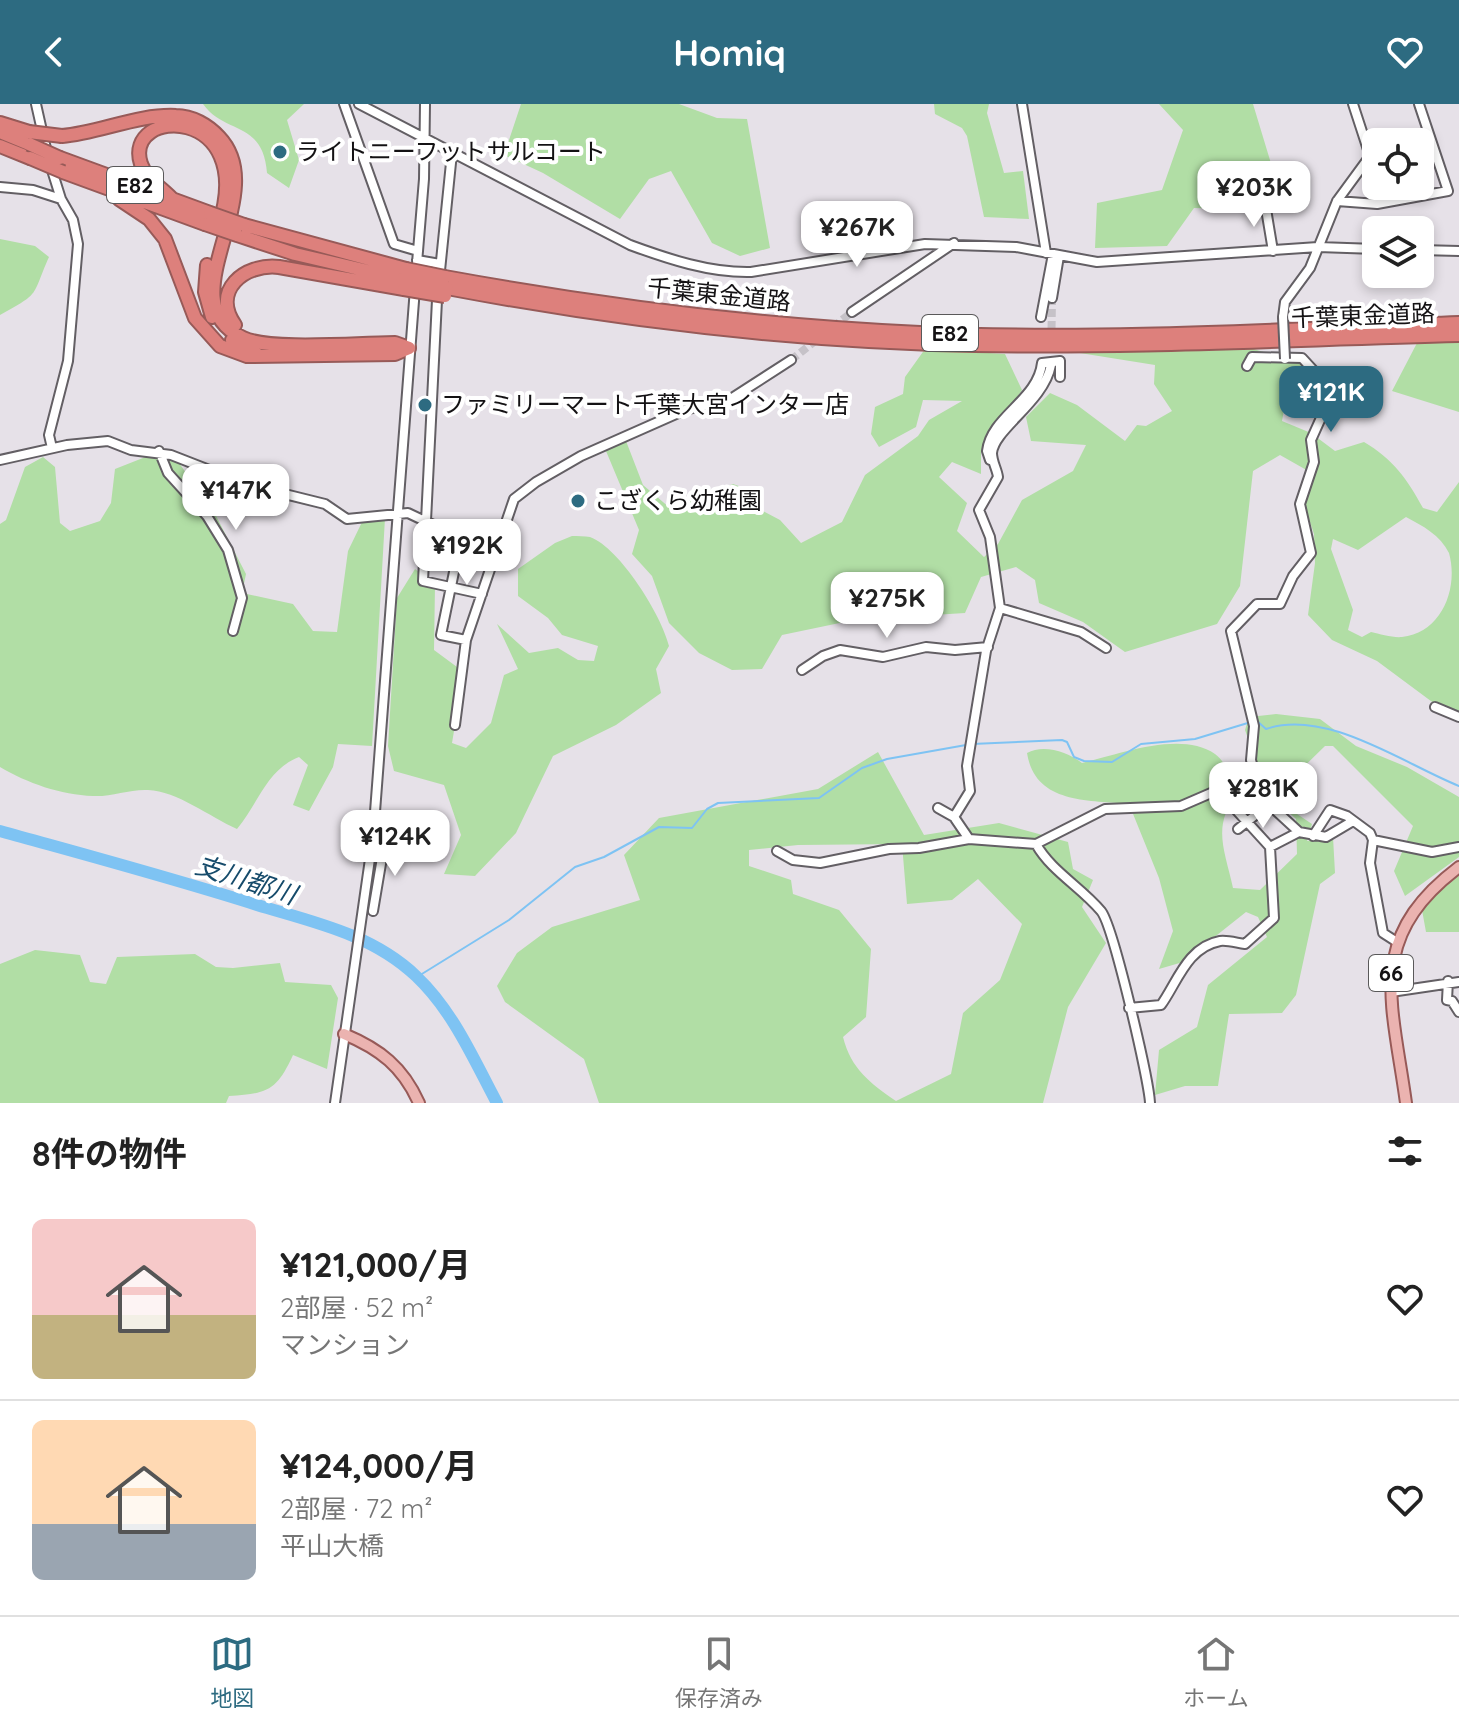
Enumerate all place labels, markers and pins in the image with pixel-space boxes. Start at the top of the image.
place label: ライトニーフットサルコート [296,136,606,166]
marker: ライトニーフットサルコート [271,143,289,161]
pin: ¥203K [1198,161,1310,229]
pin: ¥267K [801,201,913,269]
pin: ¥121K [1275,366,1387,434]
place label: ファミリーマート千葉大宮インター店 [441,389,849,419]
marker: ファミリーマート千葉大宮インター店 [416,396,434,414]
pin: ¥147K [180,464,292,532]
place label: こざくら幼稚園 [594,485,762,515]
marker: こざくら幼稚園 [569,492,587,510]
pin: ¥192K [411,519,523,587]
pin: ¥275K [831,572,943,640]
pin: ¥281K [1207,762,1319,830]
pin: ¥124K [339,810,451,878]

